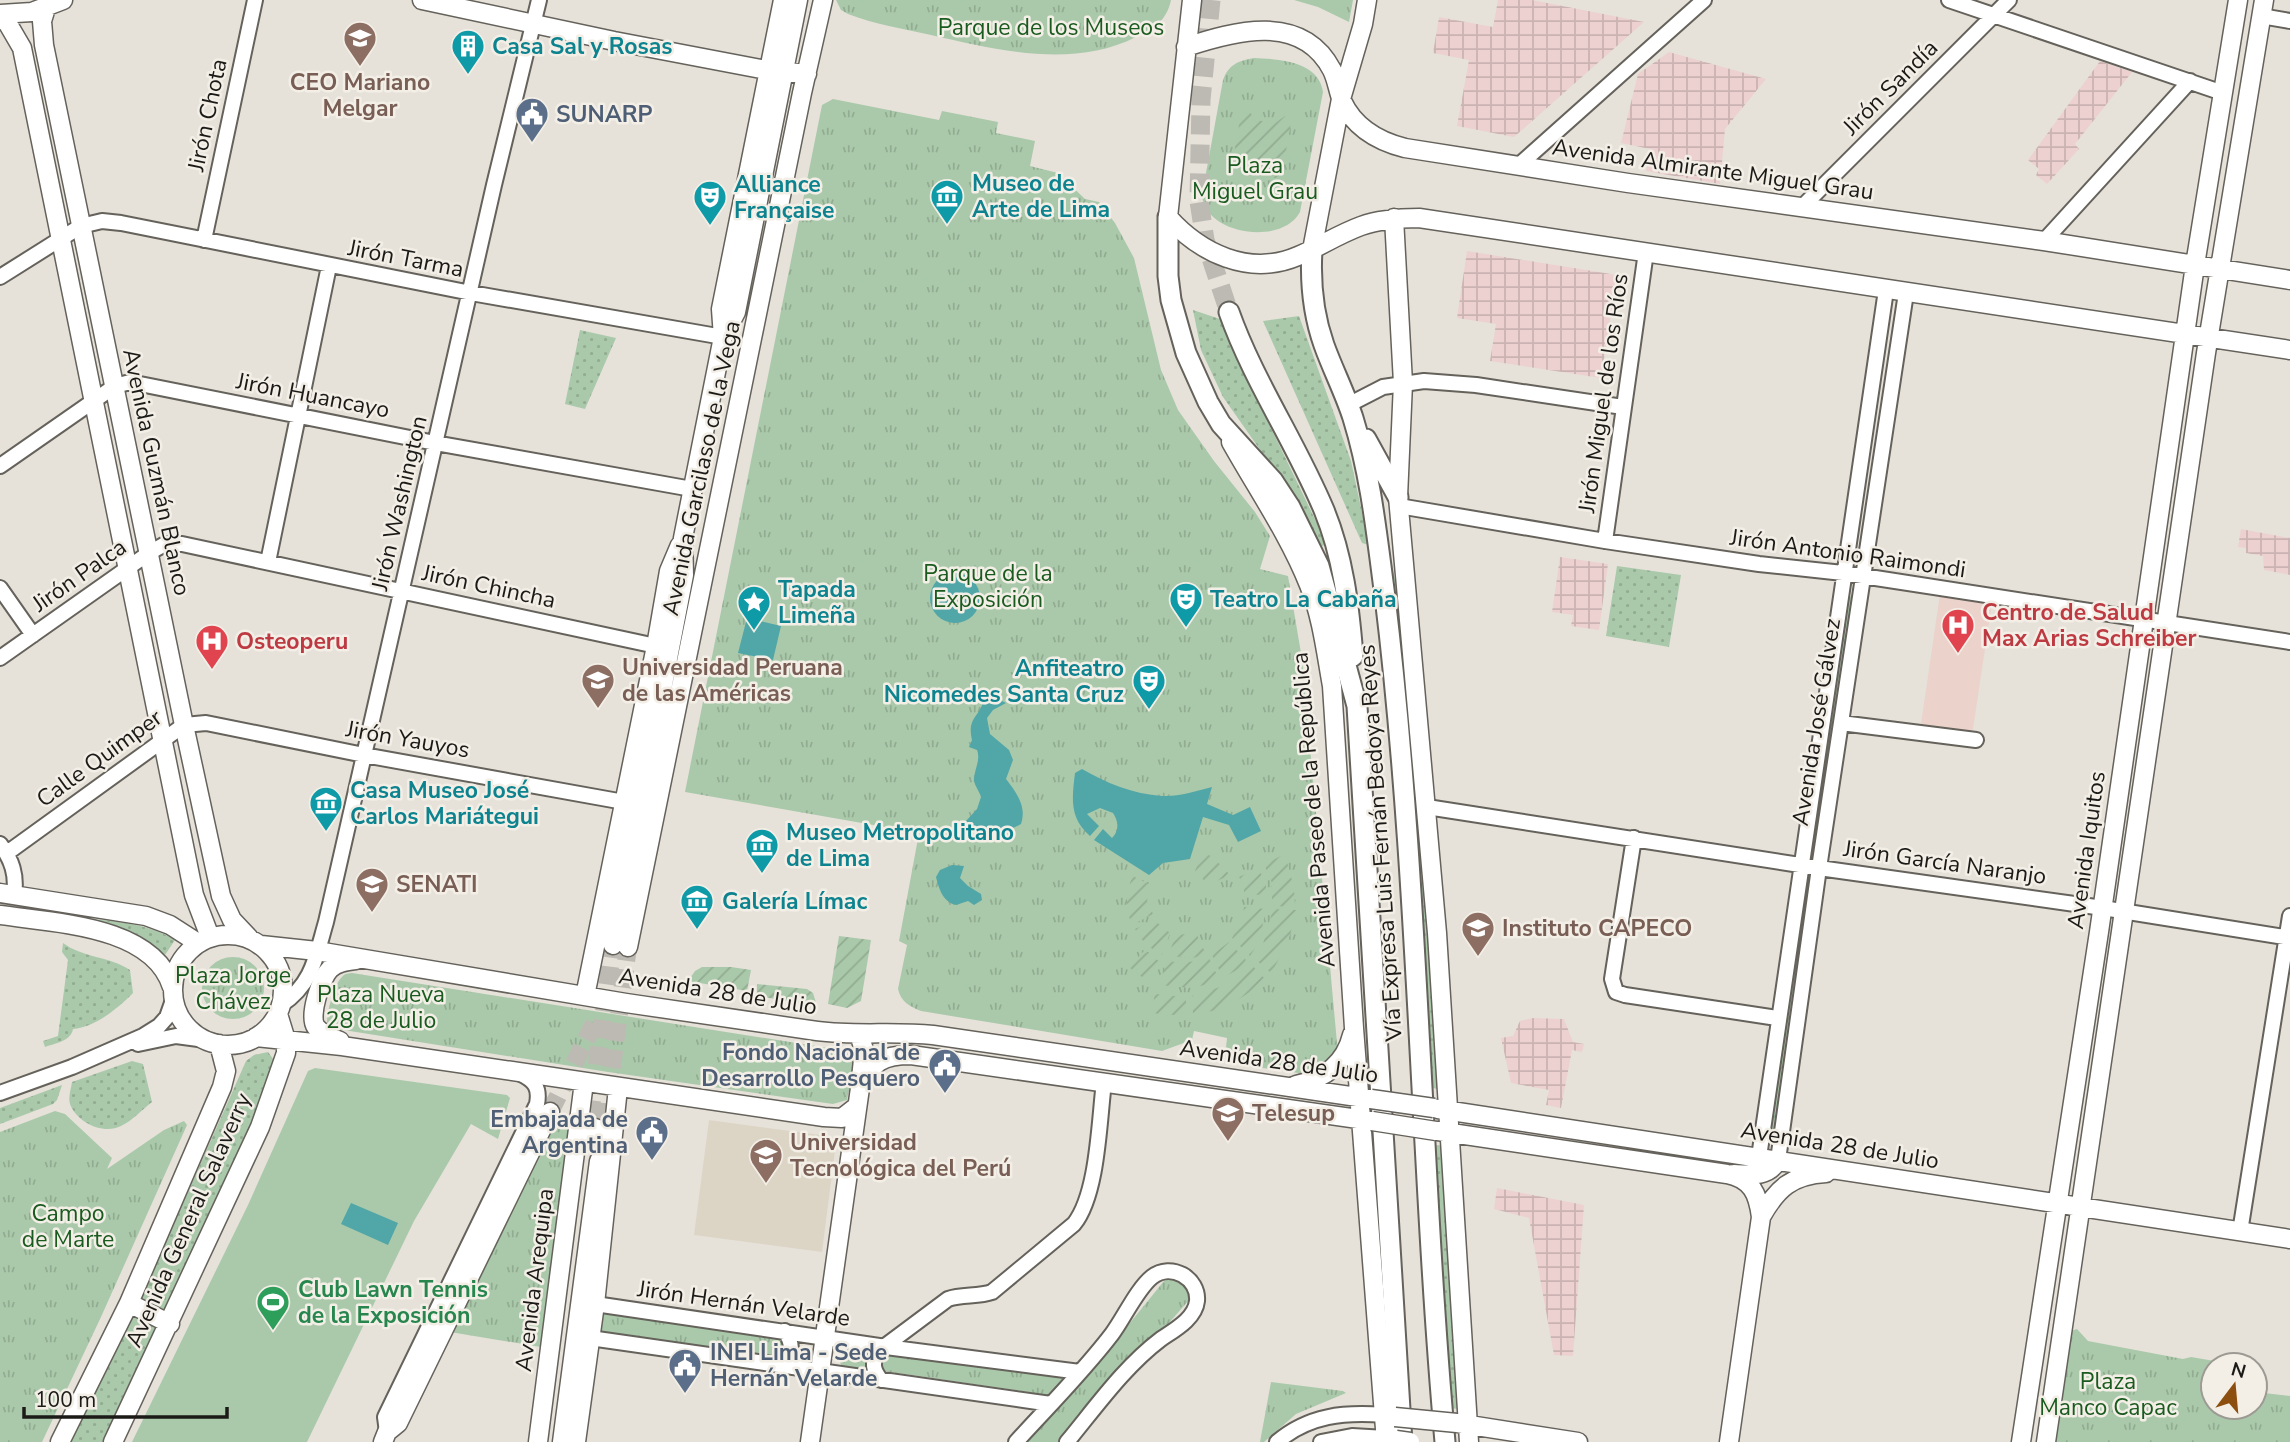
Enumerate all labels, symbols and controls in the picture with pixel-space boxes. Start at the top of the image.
park label: Parque de los Museos [938,12,1164,43]
school or university icon: CEO Mariano Melgar [341,19,379,68]
building icon: Casa Sal y Rosas [449,27,487,76]
place label: Casa Sal y Rosas [492,31,673,62]
street label: Jirón Sandía [1835,33,1945,143]
street label: Jirón Chota [180,56,235,175]
place label: CEO Mariano Melgar [290,67,430,124]
public building icon: SUNARP [513,95,551,144]
place label: SUNARP [556,99,653,130]
street label: Avenida Almirante Miguel Grau [1550,132,1876,207]
park label: Plaza Miguel Grau [1192,150,1318,207]
place label: Museo de Arte de Lima [972,168,1110,225]
place label: Alliance Française [734,169,835,226]
museum icon: Museo de Arte de Lima [928,177,966,226]
theatre icon: Alliance Française [691,178,729,227]
street label: Jirón Tarma [345,232,466,285]
street label: Jirón Miguel de los Ríos [1571,271,1636,516]
street label: Avenida Garcilaso de la Vega [655,318,748,618]
street label: Avenida Guzmán Blanco [115,346,198,599]
street label: Jirón Huancayo [233,365,392,426]
street label: Jirón Washington [364,413,435,595]
street label: Jirón Antonio Raimondi [1727,521,1968,585]
street label: Jirón Palca [25,532,133,620]
street label: Jirón Chincha [418,557,558,616]
park label: Parque de la Exposición [923,558,1053,615]
place label: Tapada Limeña [778,574,856,631]
theatre icon: Teatro La Cabaña [1167,580,1205,629]
place icon: Tapada Limeña [735,583,773,632]
place label: Teatro La Cabaña [1210,584,1397,615]
place label: Centro de Salud Max Arias Schreiber [1982,597,2197,654]
hospital icon: Centro de Salud Max Arias Schreiber [1939,606,1977,655]
street label: Avenida José Gálvez [1785,616,1848,828]
hospital icon: Osteoperu [193,622,231,671]
place label: Osteoperu [236,626,348,657]
street label: Vía Expresa Luis Fernán Bedoya Reyes [1351,644,1410,1043]
street label: Avenida Paseo de la República [1284,651,1343,969]
place label: Universidad Peruana de las Américas [622,652,843,709]
place label: Anfiteatro Nicomedes Santa Cruz [884,653,1124,710]
school or university icon: Universidad Peruana de las Américas [579,661,617,710]
theatre icon: Anfiteatro Nicomedes Santa Cruz [1130,662,1168,711]
street label: Calle Quimper [30,702,169,815]
street label: Jirón Yauyos [343,713,472,766]
street label: Avenida Iquitos [2060,769,2113,931]
place label: Casa Museo José Carlos Mariátegui [350,775,539,832]
museum icon: Casa Museo José Carlos Mariátegui [307,784,345,833]
place label: Museo Metropolitano de Lima [786,817,1014,874]
museum icon: Museo Metropolitano de Lima [743,826,781,875]
street label: Jirón García Naranjo [1841,833,2048,892]
school or university icon: SENATI [353,865,391,914]
place label: SENATI [396,869,478,900]
museum icon: Galería Límac [678,882,716,931]
place label: Galería Límac [722,886,867,917]
school or university icon: Instituto CAPECO [1459,909,1497,958]
place label: Instituto CAPECO [1502,913,1692,944]
park label: Plaza Jorge Chávez [175,960,291,1017]
street label: Avenida 28 de Julio [617,961,819,1022]
park label: Plaza Nueva 28 de Julio [317,979,445,1036]
street label: Avenida 28 de Julio [1178,1032,1380,1091]
place label: Fondo Nacional de Desarrollo Pesquero [701,1037,920,1094]
public building icon: Fondo Nacional de Desarrollo Pesquero [926,1046,964,1095]
street label: Avenida General Salaverry [118,1088,259,1352]
school or university icon: Telesup [1209,1094,1247,1143]
place label: Telesup [1252,1098,1335,1129]
place label: Embajada de Argentina [490,1104,628,1161]
public building icon: Embajada de Argentina [633,1113,671,1162]
street label: Avenida 28 de Julio [1739,1115,1941,1176]
place label: Universidad Tecnológica del Perú [790,1127,1011,1184]
school or university icon: Universidad Tecnológica del Perú [747,1136,785,1185]
street label: Avenida Arequipa [508,1187,561,1373]
park label: Campo de Marte [22,1198,114,1255]
street label: Jirón Hernán Velarde [635,1273,852,1334]
place label: Club Lawn Tennis de la Exposición [298,1274,488,1331]
sports icon: Club Lawn Tennis de la Exposición [254,1283,292,1332]
place label: INEI Lima - Sede Hernán Velarde [710,1337,887,1394]
public building icon: INEI Lima - Sede Hernán Velarde [666,1346,704,1395]
north arrow [2199,1351,2269,1421]
text: N [2228,1356,2249,1385]
park label: Plaza Manco Capac [2039,1366,2177,1423]
scale bar [24,1376,228,1420]
text: 100 m [35,1386,96,1414]

